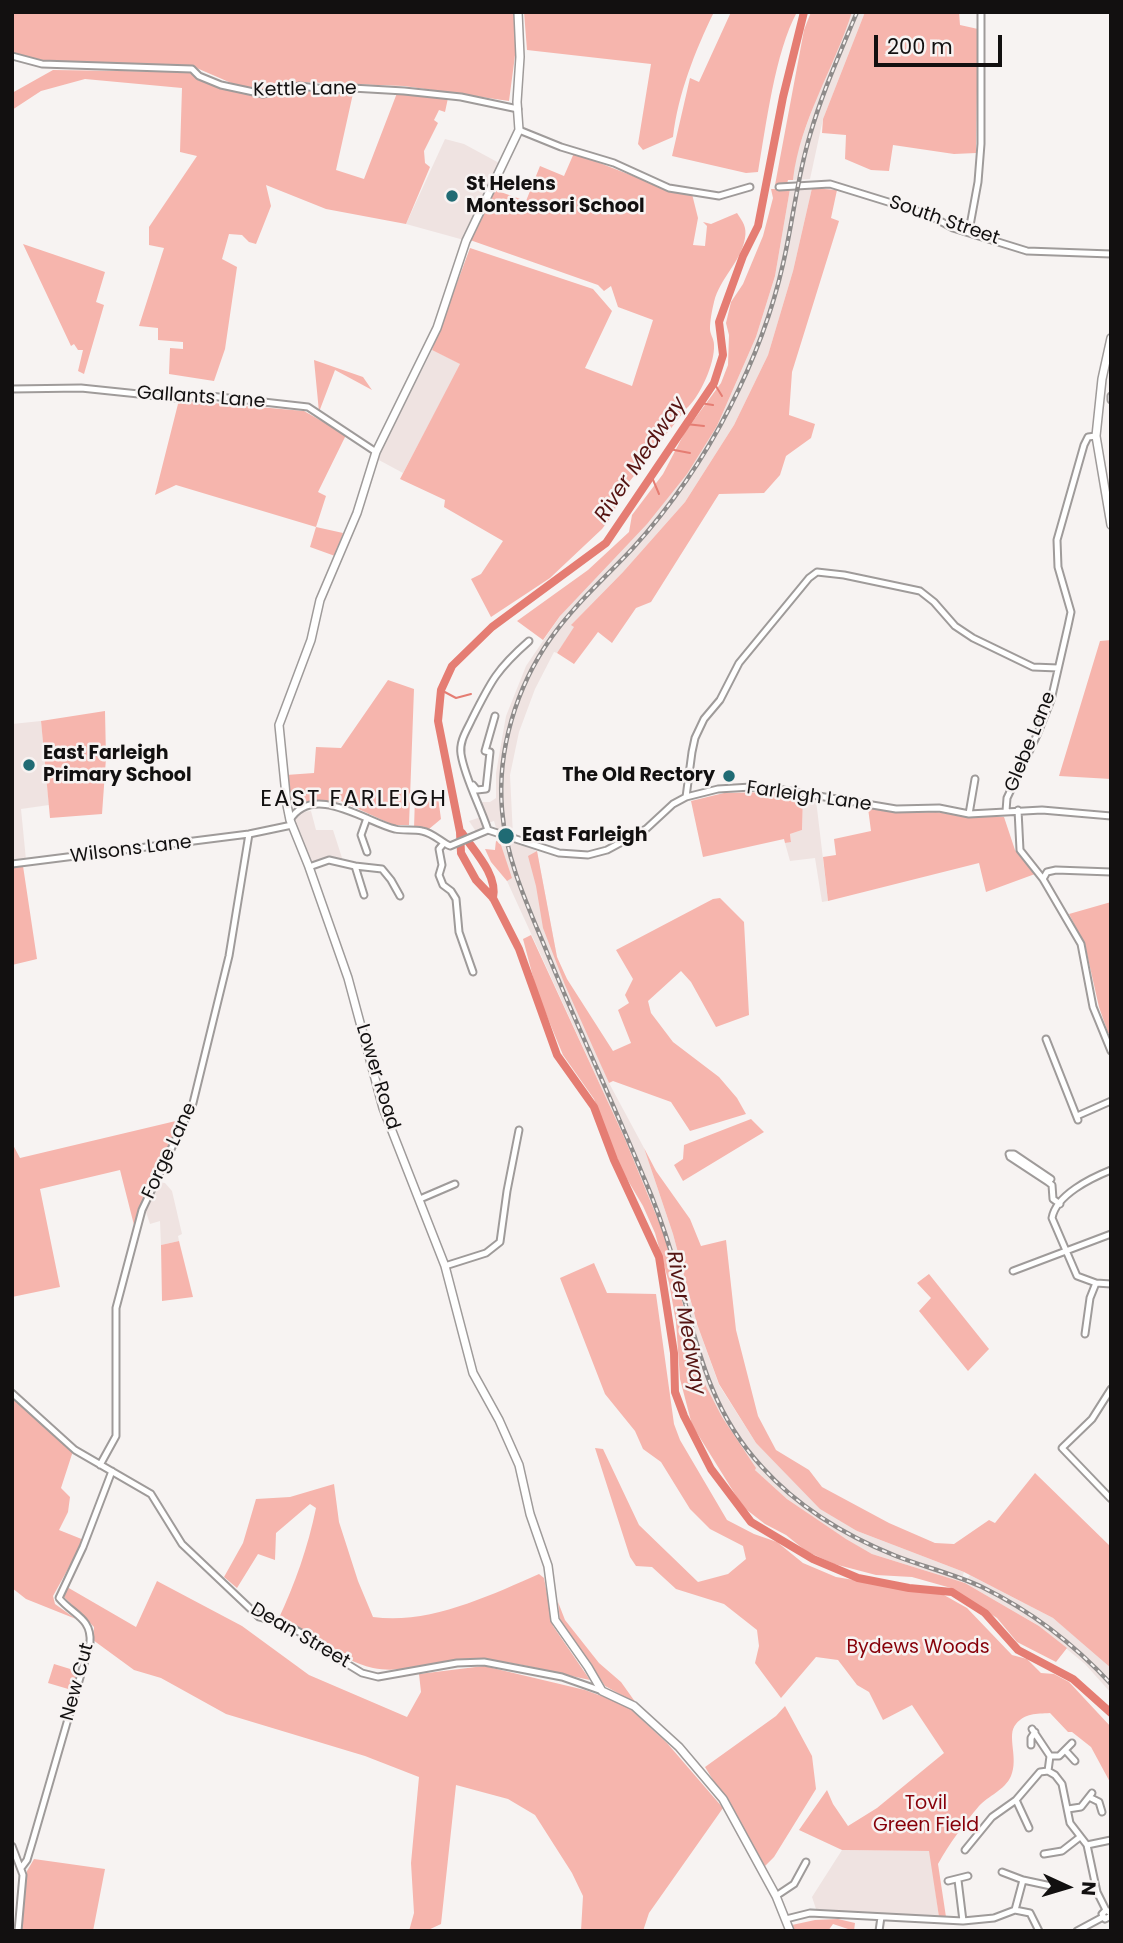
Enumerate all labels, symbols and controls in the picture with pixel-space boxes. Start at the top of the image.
scale bar [878,21,1006,65]
text: 200 m [887,32,953,61]
street label: Kettle Lane [253,78,357,102]
place label: St Helens Montessori School [466,174,645,218]
marker: St Helens Montessori School [444,188,460,204]
street label: South Street [886,191,1002,251]
street label: Gallants Lane [136,382,266,414]
water label: River Medway [590,393,692,527]
street label: Glebe Lane [1001,689,1061,795]
place label: East Farleigh Primary School [43,743,192,787]
marker: East Farleigh Primary School [21,757,37,773]
place label: The Old Rectory [562,765,715,787]
marker: The Old Rectory [721,768,737,784]
street label: Farleigh Lane [745,777,873,817]
district label: EAST FARLEIGH [262,786,446,814]
place label: East Farleigh [522,825,648,847]
marker: East Farleigh [496,826,516,846]
street label: Wilsons Lane [69,831,193,869]
street label: Lower Road [350,1021,404,1133]
street label: Forge Lane [138,1099,202,1203]
water label: River Medway [660,1249,710,1397]
street label: Dean Street [246,1598,354,1674]
park label: Bydews Woods [846,1637,990,1659]
street label: New Cut [57,1641,99,1723]
park label: Tovil Green Field [873,1793,979,1837]
north arrow [1032,1852,1102,1922]
text: N [1074,1880,1102,1897]

